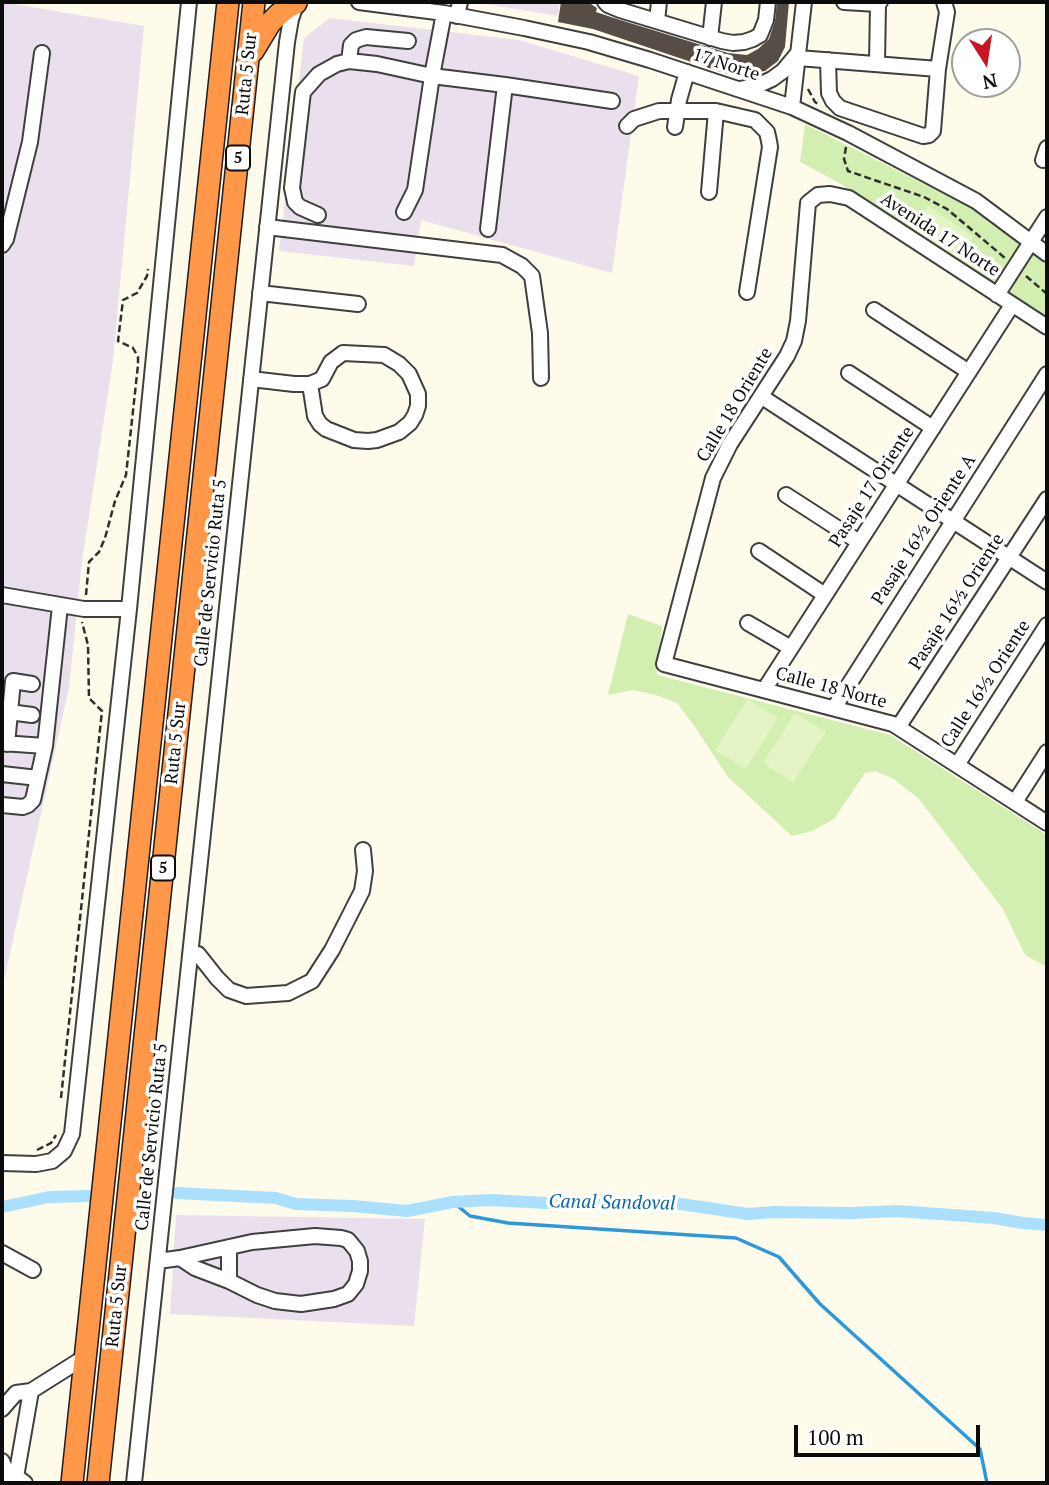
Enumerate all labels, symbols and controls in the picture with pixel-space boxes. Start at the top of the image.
north arrow [951,28,1021,98]
street label: Ruta 5 Sur [232,32,262,116]
street label: 17 Norte [690,44,762,86]
text: N [980,68,1000,96]
road number: 5 [226,146,250,170]
street label: Avenida 17 Norte [876,188,1004,282]
street label: Calle 18 Oriente [692,344,778,466]
street label: Pasaje 17 Oriente [825,422,919,552]
street label: Pasaje 16½ Oriente A [867,451,981,609]
street label: Calle de Servicio Ruta 5 [190,478,232,668]
street label: Pasaje 16½ Oriente [905,530,1009,674]
street label: Calle 16½ Oriente [937,616,1035,752]
street label: Calle 18 Norte [773,663,889,713]
street label: Ruta 5 Sur [161,701,191,785]
road number: 5 [151,856,175,880]
street label: Calle de Servicio Ruta 5 [131,1042,173,1232]
water label: Canal Sandoval [548,1190,676,1216]
street label: Ruta 5 Sur [102,1264,132,1348]
scale bar [797,1412,982,1456]
text: 100 m [807,1423,864,1451]

